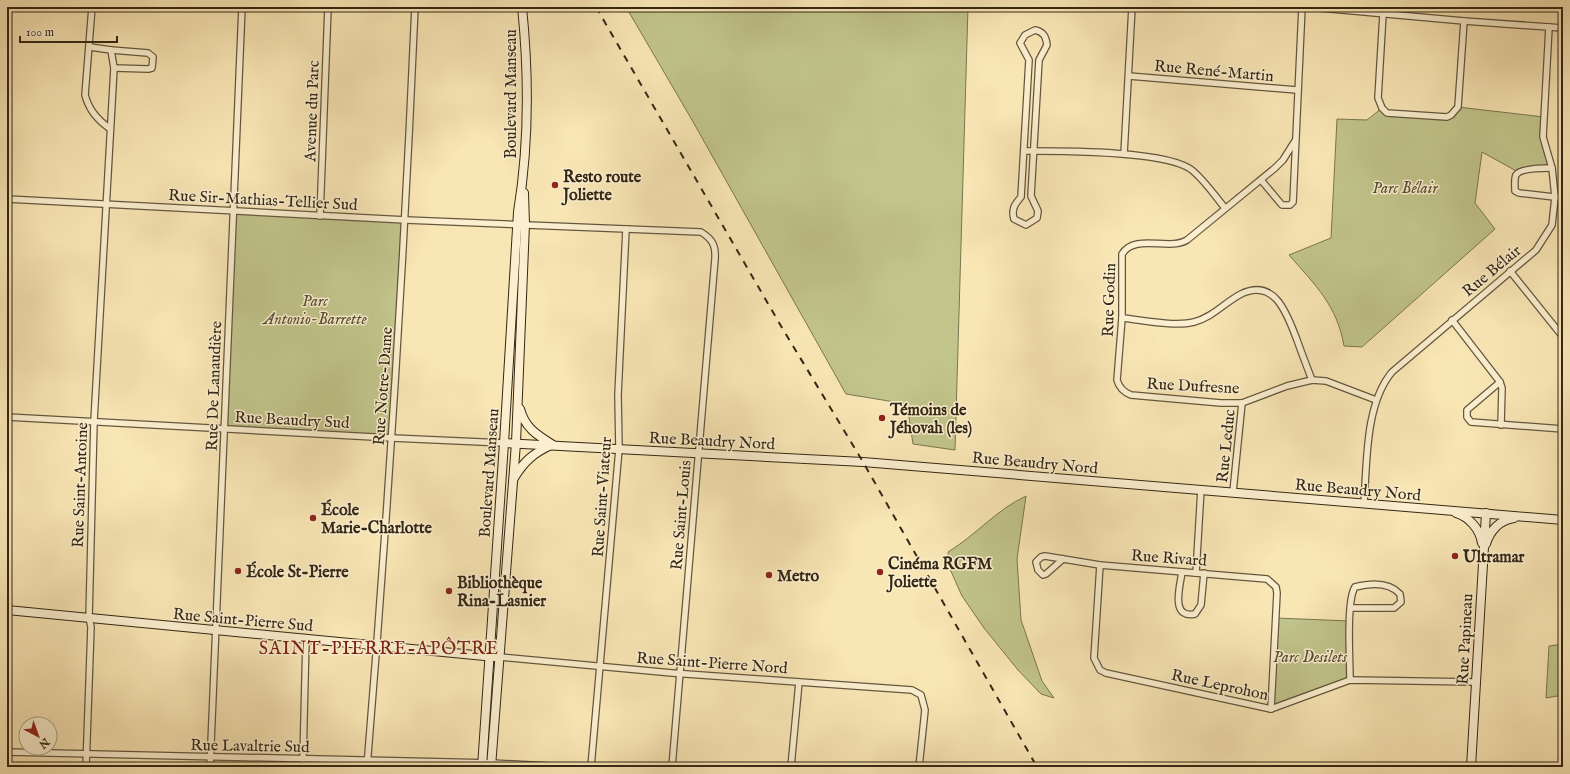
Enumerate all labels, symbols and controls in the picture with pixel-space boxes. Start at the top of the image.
scale bar [20,18,117,44]
text: 100 m [26,25,54,40]
street label: Boulevard Manseau [502,29,522,159]
street label: Rue René-Martin [1153,57,1275,87]
street label: Avenue du Parc [301,60,325,163]
place label: Resto route Joliette [561,168,642,206]
park label: Parc Bélair [1372,179,1439,199]
marker: Resto route Joliette [550,180,560,190]
street label: Rue Sir-Mathias-Tellier Sud [168,186,359,216]
street label: Rue Bélair [1459,241,1526,302]
street label: Rue Godin [1099,262,1121,337]
park label: Parc Antonio-Barrette [261,292,367,330]
street label: Rue De Lanaudière [203,321,227,451]
street label: Rue Notre-Dame [370,326,398,446]
street label: Rue Dufresne [1146,375,1240,399]
place label: Témoins de Jéhovah (les) [888,401,972,439]
street label: Rue Beaudry Sud [234,408,350,434]
street label: Boulevard Manseau [475,408,504,538]
street label: Rue Leduc [1213,408,1241,484]
marker: Témoins de Jéhovah (les) [877,413,887,423]
street label: Rue Saint-Antoine [69,422,93,548]
street label: Rue Beaudry Nord [648,429,776,455]
street label: Rue Saint-Viateur [589,436,617,558]
street label: Rue Beaudry Nord [971,449,1099,480]
street label: Rue Saint-Louis [667,459,697,571]
street label: Rue Beaudry Nord [1294,476,1422,507]
place label: École Marie-Charlotte [321,499,432,539]
marker: École Marie-Charlotte [308,513,318,523]
street label: Rue Rivard [1130,546,1208,572]
place label: Ultramar [1462,548,1525,568]
marker: Ultramar [1450,551,1460,561]
place label: Cinéma RGFM Joliette [886,555,992,593]
place label: École St-Pierre [246,561,349,583]
marker: École St-Pierre [233,566,243,576]
place label: Metro [777,567,820,587]
marker: Cinéma RGFM Joliette [875,567,885,577]
marker: Metro [764,570,774,580]
place label: Bibliothèque Rina-Lasnier [457,574,546,612]
marker: Bibliothèque Rina-Lasnier [444,586,454,596]
street label: Rue Papineau [1454,593,1478,685]
street label: Rue Saint-Pierre Sud [172,605,314,637]
district label: SAINT-PIERRE-APÔTRE [259,636,499,661]
park label: Parc Desilets [1273,648,1347,668]
street label: Rue Saint-Pierre Nord [635,649,789,679]
street label: Rue Leprohon [1169,666,1270,706]
north arrow [18,716,58,756]
text: N [35,734,53,752]
street label: Rue Lavaltrie Sud [190,736,310,758]

